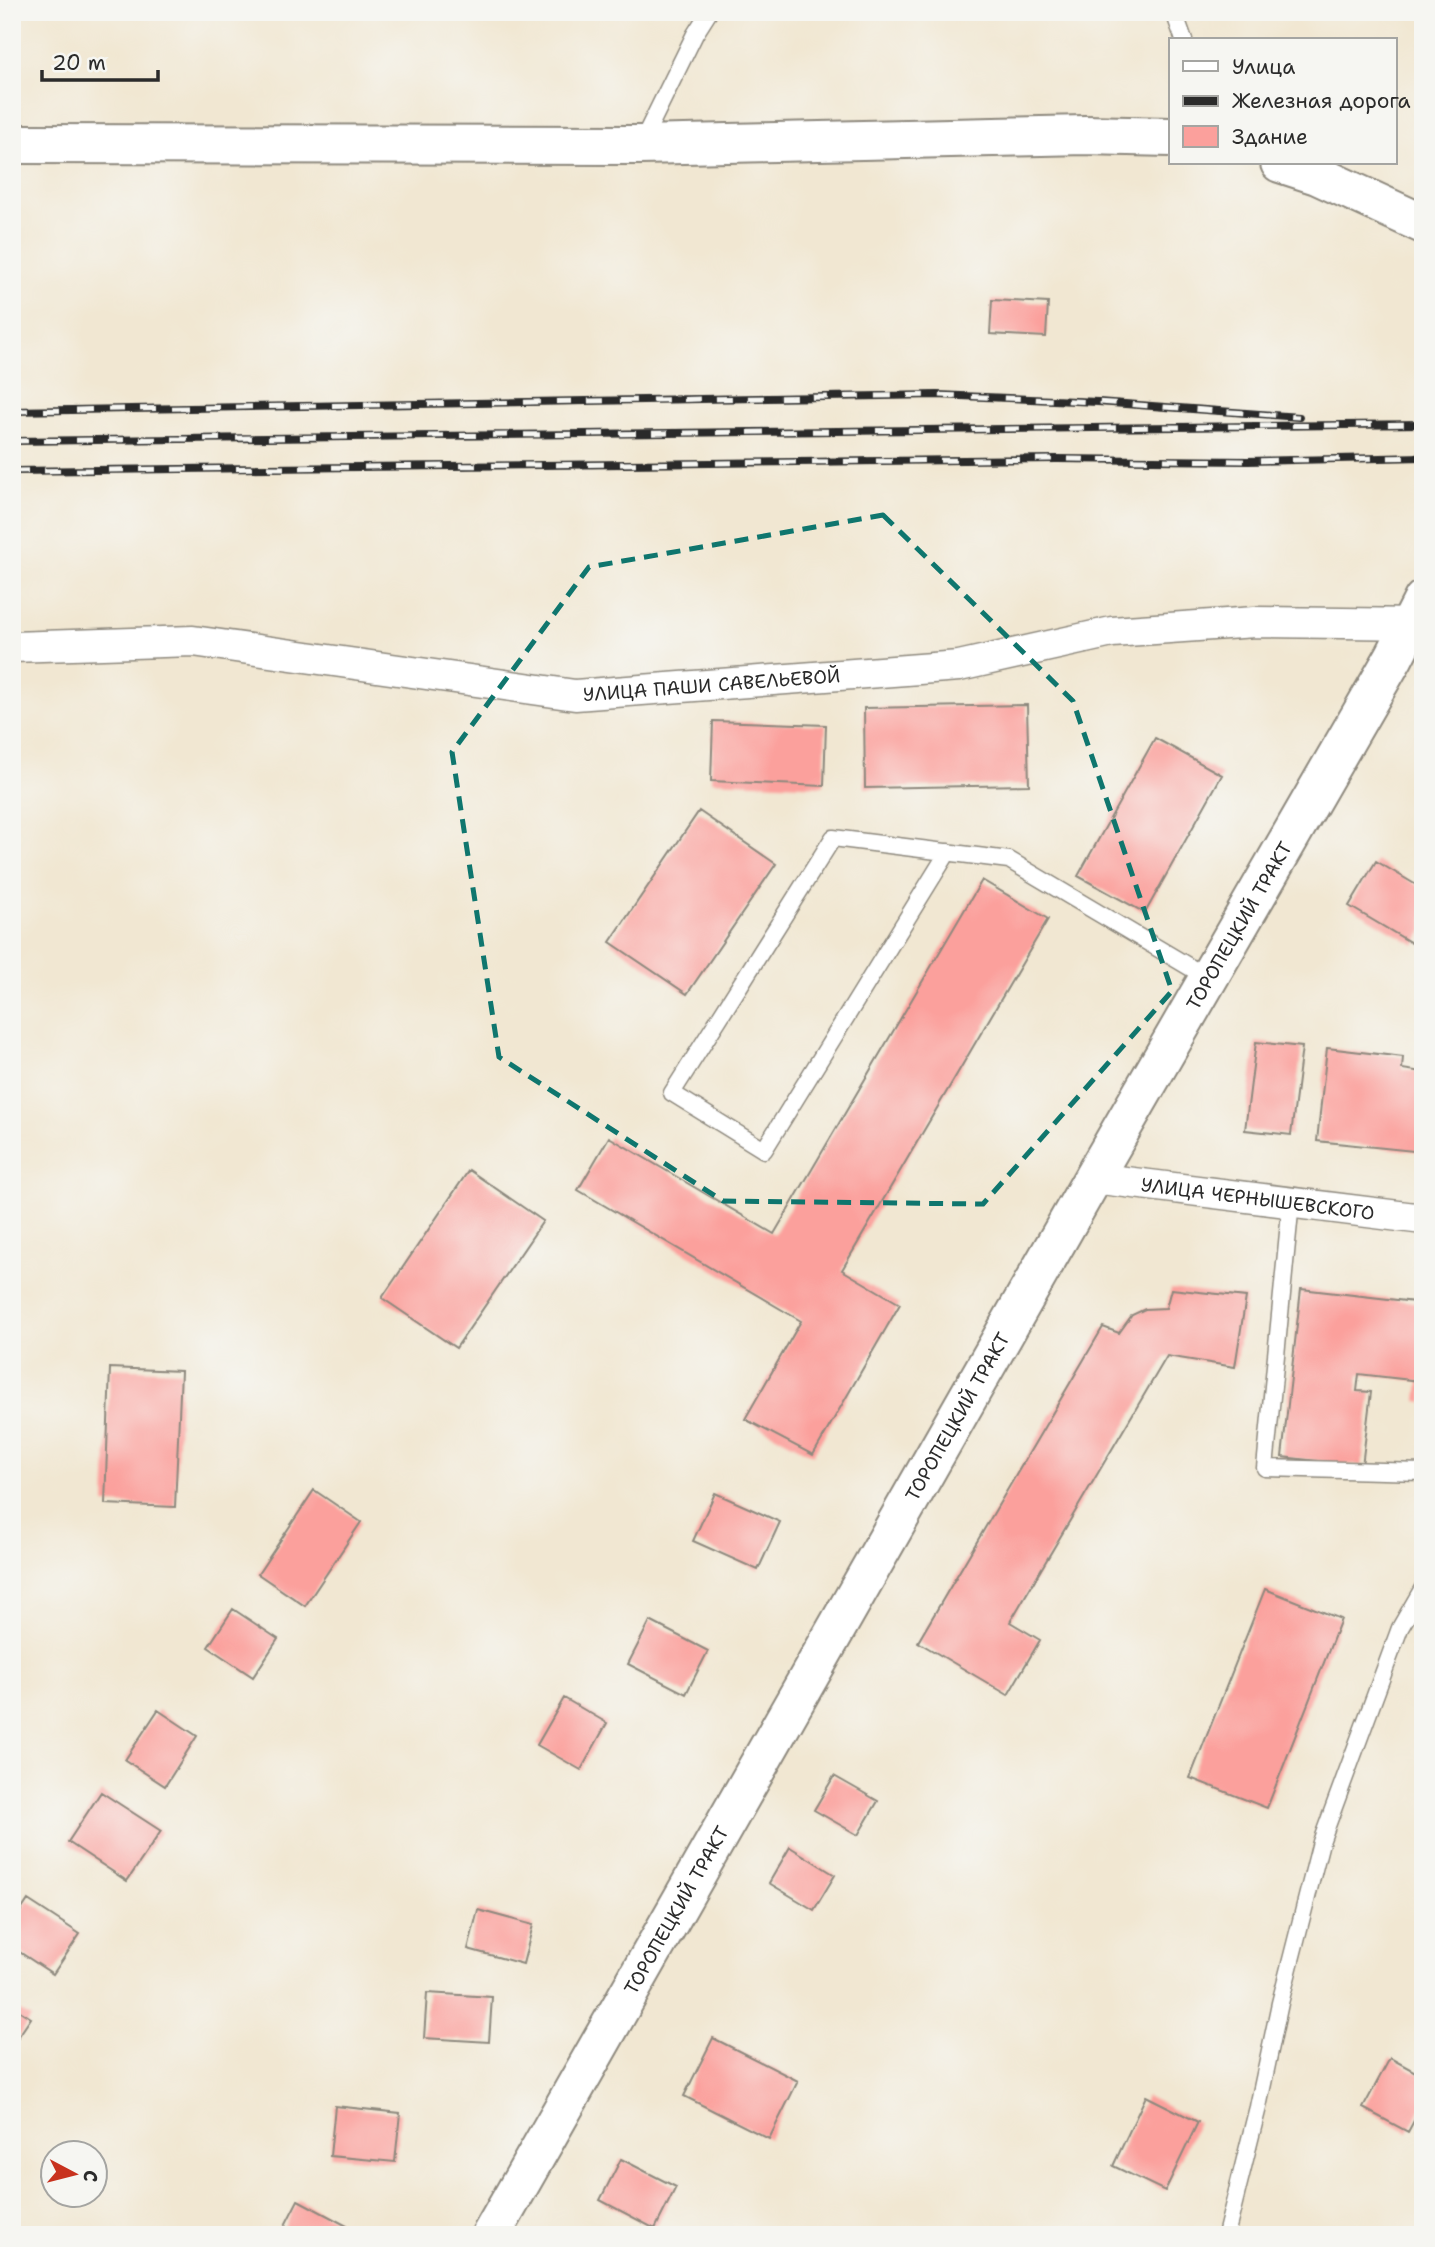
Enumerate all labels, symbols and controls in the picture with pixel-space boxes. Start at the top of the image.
scale bar [42,38,158,82]
legend [1169,38,1396,164]
text: 20 m [52,49,106,77]
text: Улица [1232,53,1295,81]
text: Железная дорога [1232,87,1411,115]
text: Здание [1232,123,1308,151]
street label: УЛИЦА ПАШИ САВЕЛЬЕВОЙ [582,662,841,707]
street label: ТОРОПЕЦКИЙ ТРАКТ [1180,837,1297,1014]
street label: УЛИЦА ЧЕРНЫШЕВСКОГО [1140,1172,1376,1225]
street label: ТОРОПЕЦКИЙ ТРАКТ [899,1327,1015,1505]
street label: ТОРОПЕЦКИЙ ТРАКТ [618,1821,734,1999]
north arrow [38,2138,108,2208]
text: С [77,2169,103,2183]

